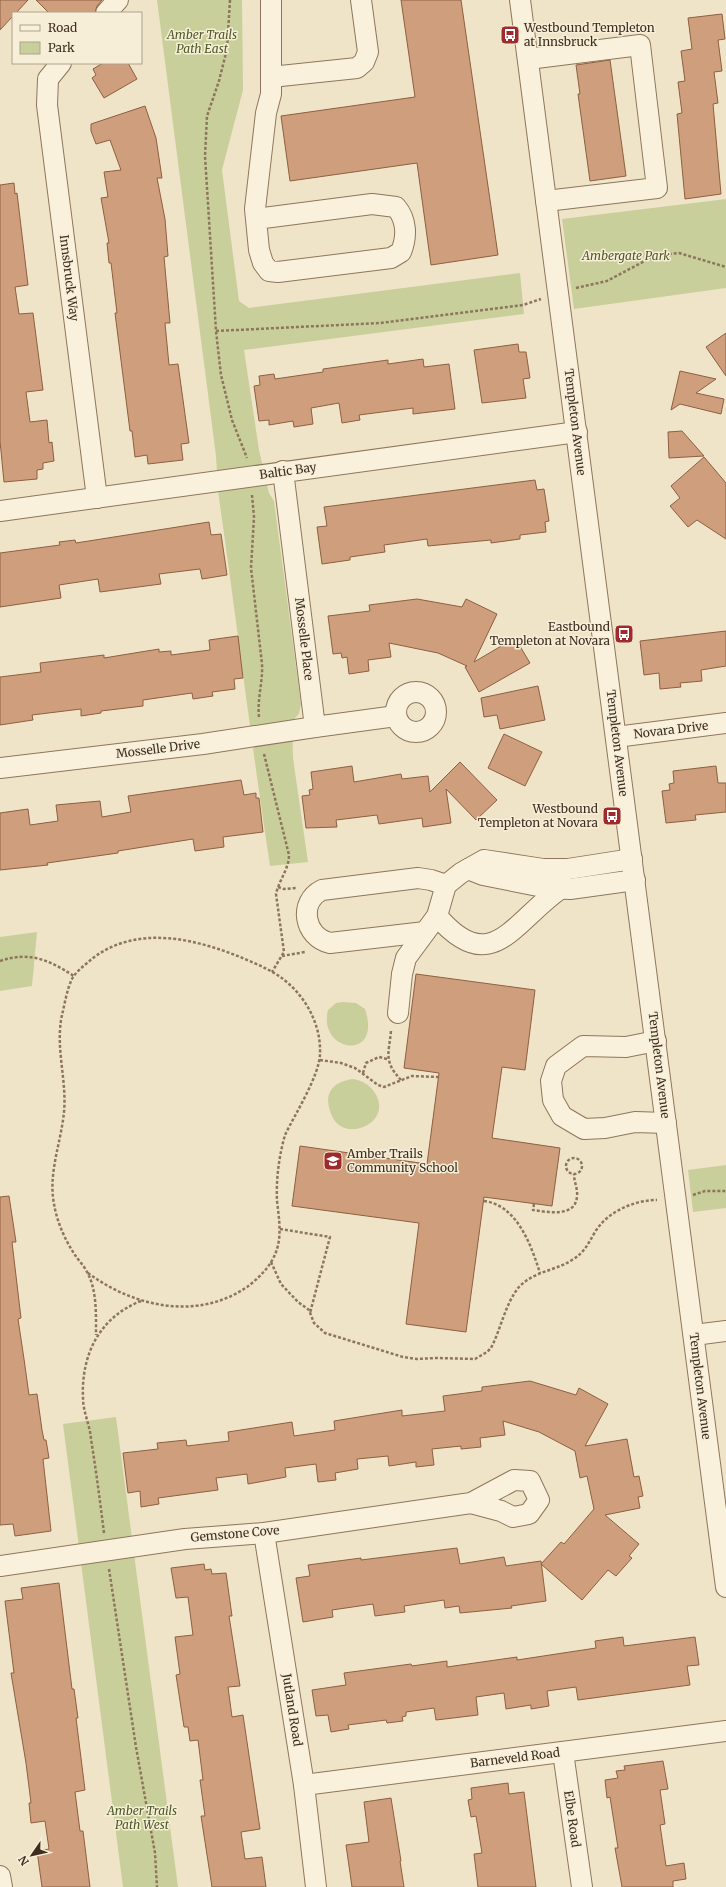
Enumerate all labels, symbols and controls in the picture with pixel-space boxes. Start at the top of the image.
legend [12,12,142,64]
text: Road [48,20,77,35]
place label: Westbound Templeton at Innsbruck [523,20,655,49]
bus stop icon: Westbound Templeton at Innsbruck [499,24,521,46]
park label: Amber Trails Path East [166,27,237,56]
text: Park [48,40,75,55]
street label: Innsbruck Way [57,234,82,322]
park label: Ambergate Park [581,248,670,263]
street label: Templeton Avenue [562,368,589,476]
street label: Baltic Bay [258,459,317,482]
street label: Mosselle Place [292,597,317,681]
place label: Eastbound Templeton at Novara [490,619,611,648]
bus stop icon: Eastbound Templeton at Novara [613,623,635,645]
street label: Templeton Avenue [604,689,631,797]
street label: Novara Drive [633,717,709,742]
street label: Mosselle Drive [115,736,201,761]
place label: Westbound Templeton at Novara [478,801,599,830]
bus stop icon: Westbound Templeton at Novara [601,805,623,827]
street label: Templeton Avenue [646,1011,673,1119]
place label: Amber Trails Community School [346,1146,458,1175]
school or university icon: Amber Trails Community School [322,1150,344,1172]
street label: Templeton Avenue [687,1332,714,1440]
street label: Gemstone Cove [190,1522,280,1545]
street label: Jutland Road [279,1672,306,1747]
street label: Barneveld Road [469,1745,561,1770]
street label: Elbe Road [561,1790,584,1848]
park label: Amber Trails Path West [106,1803,177,1832]
north arrow [12,1835,52,1875]
text: N [15,1853,32,1868]

